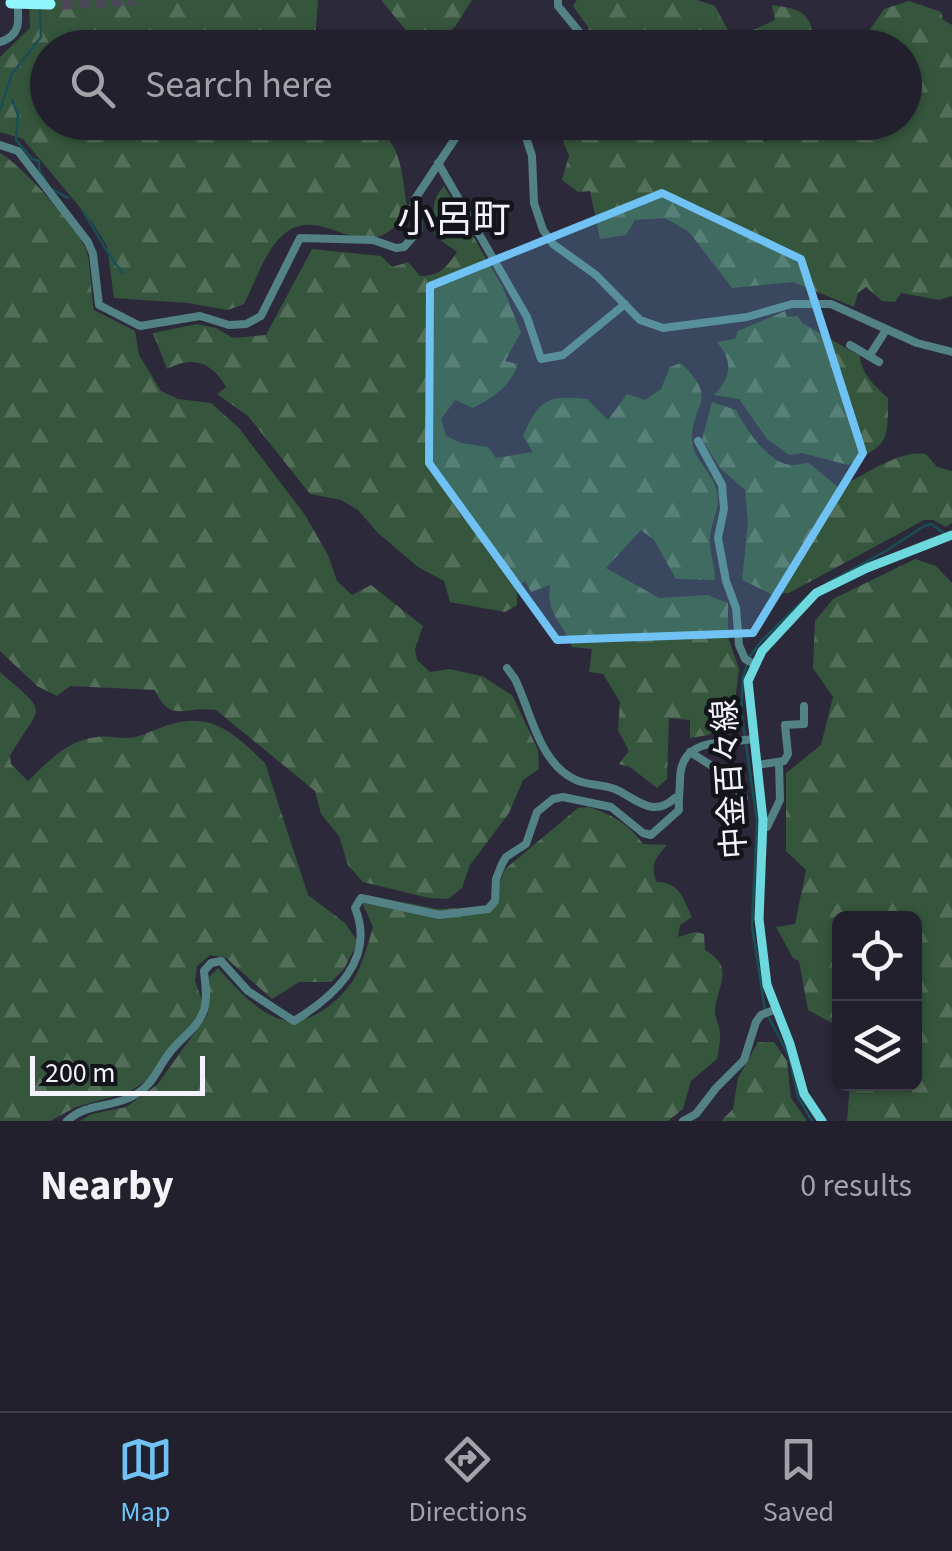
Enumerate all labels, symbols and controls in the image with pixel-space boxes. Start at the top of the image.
search box [30,30,922,140]
icon: search [65,58,120,113]
text: Search here [145,58,332,112]
district label: 小呂町 [397,193,511,247]
street label: 中金百々線 [701,698,759,860]
map controls [832,911,922,1091]
button: locate [832,911,922,1001]
button: layers [832,1001,922,1091]
scale bar [30,1051,205,1096]
text: 200 m [45,1053,116,1093]
text: Nearby [40,1156,174,1216]
text: 0 results [800,1163,912,1209]
tab: Map [118,1432,173,1532]
tab: Directions [409,1432,527,1532]
tab: Saved [763,1432,834,1532]

